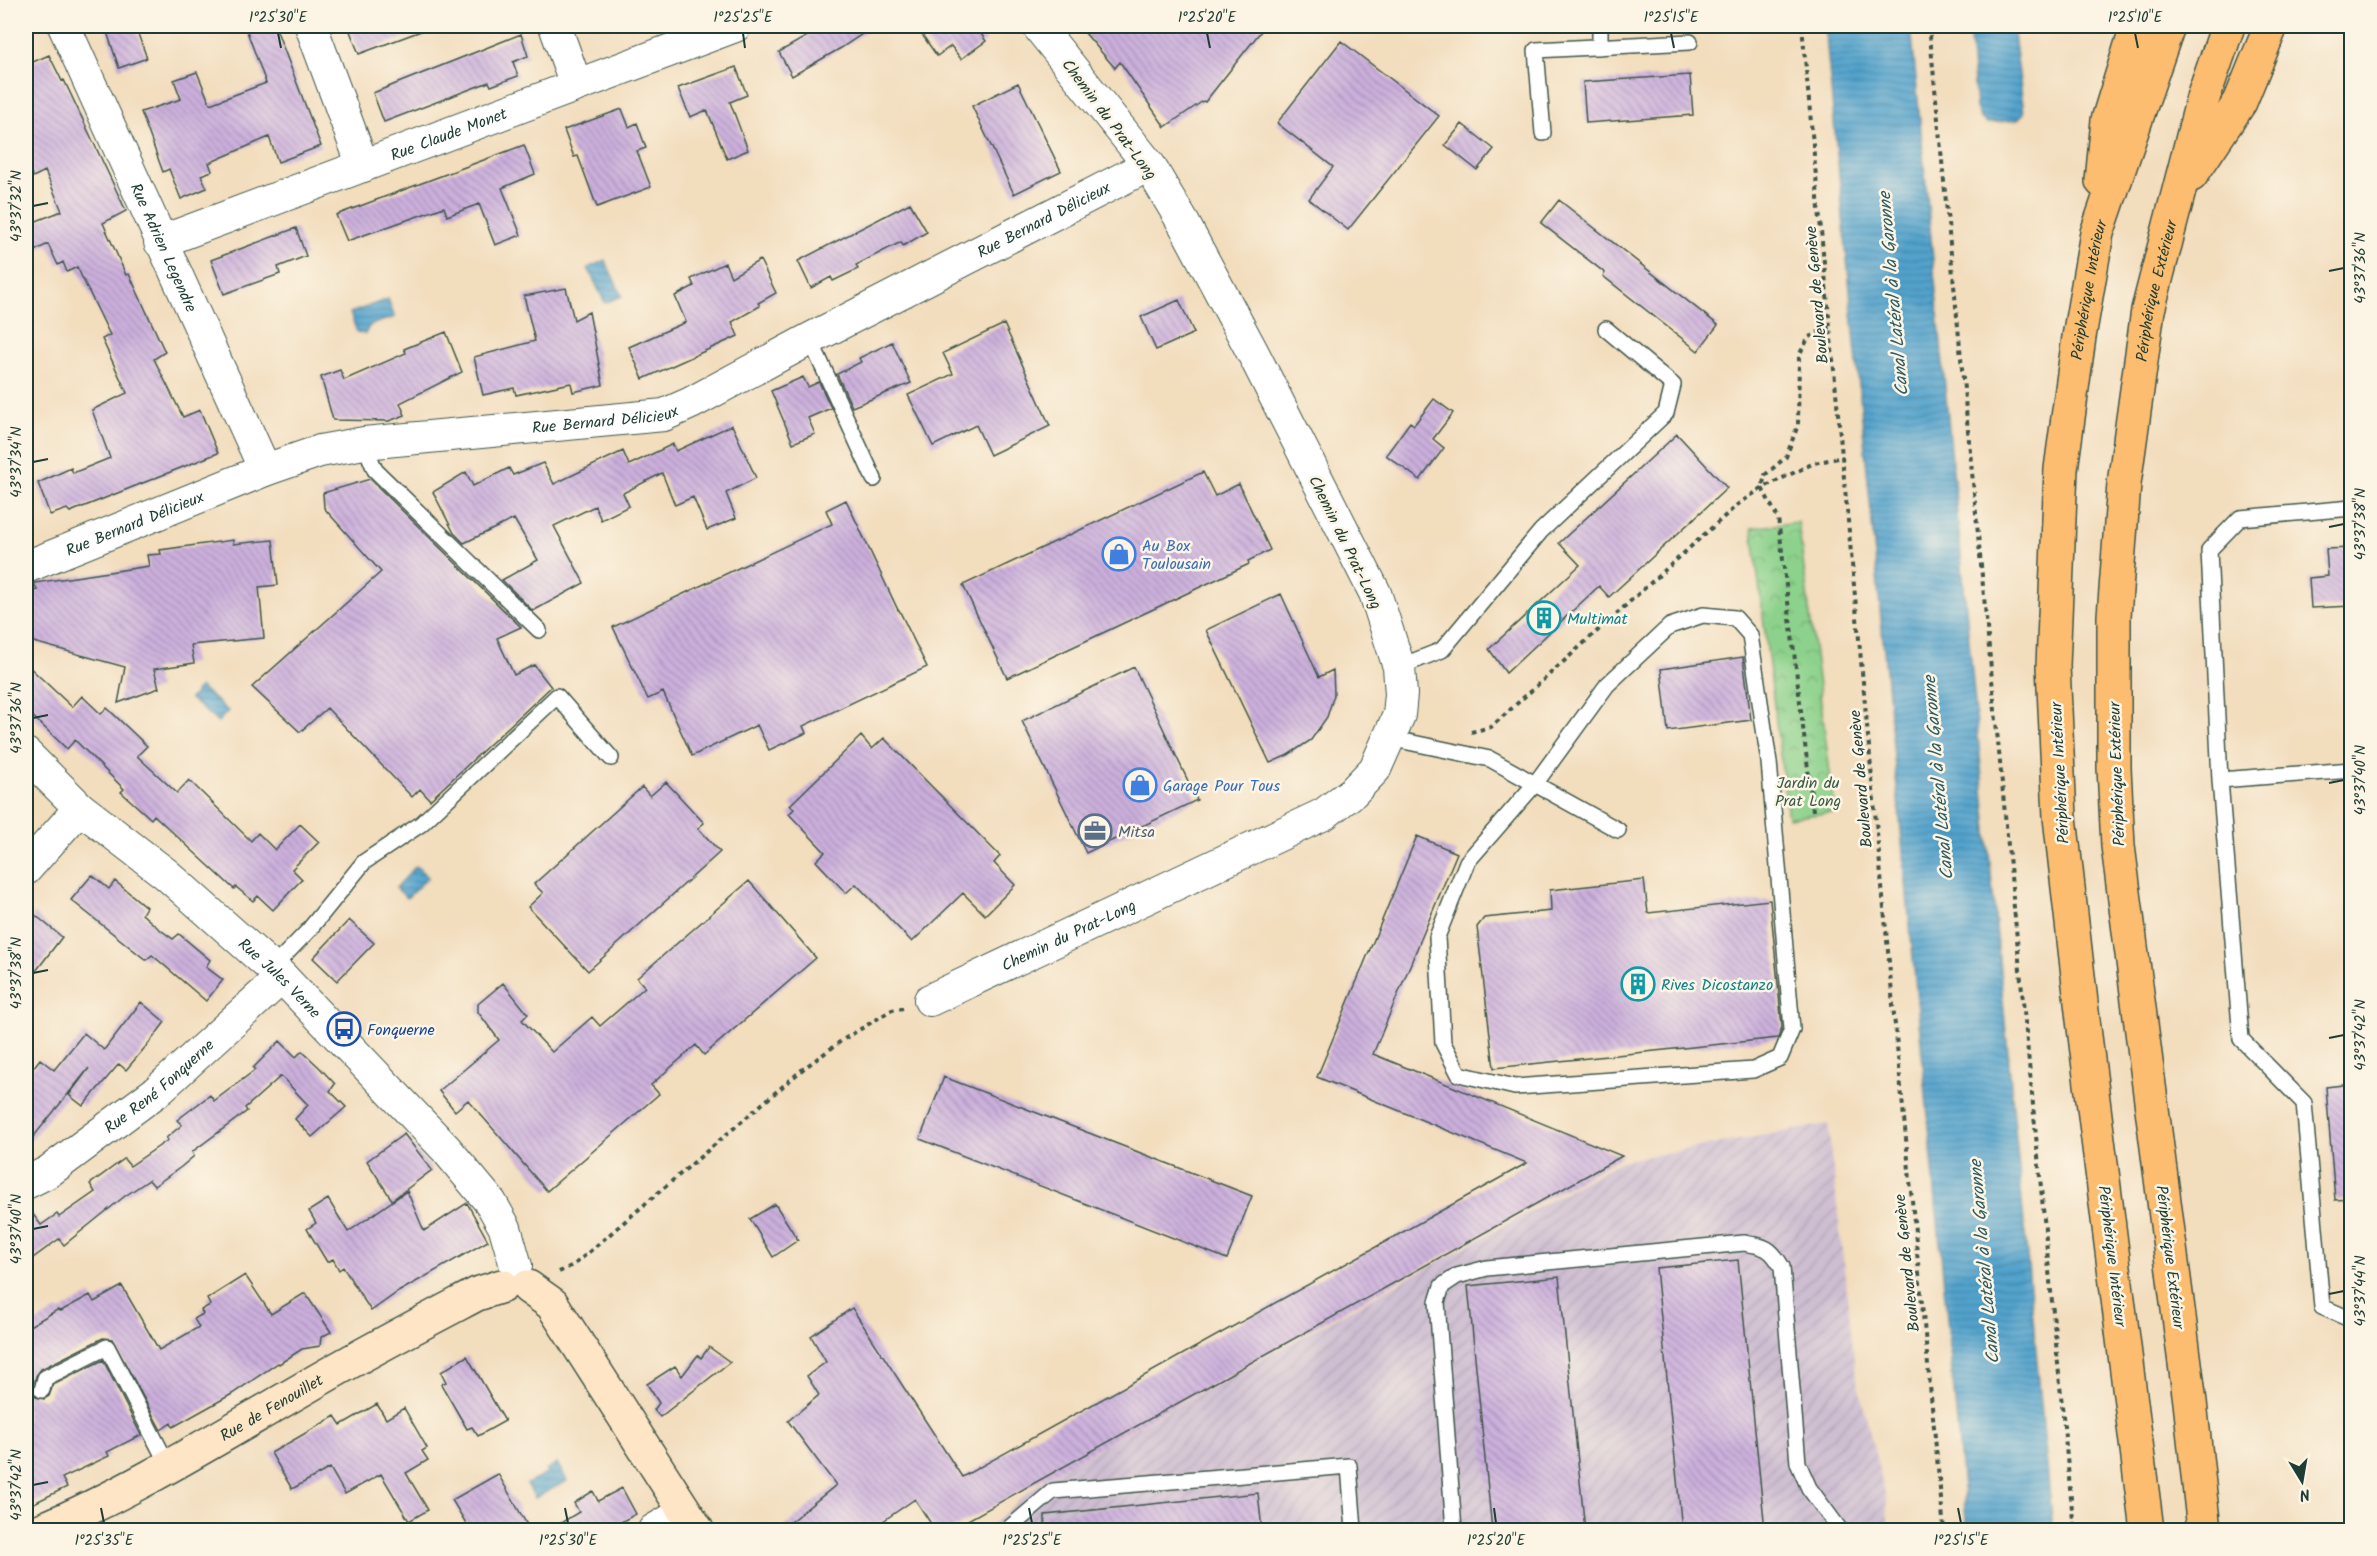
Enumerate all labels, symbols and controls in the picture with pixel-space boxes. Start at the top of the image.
text: 1°25'30"E [249,6,308,30]
text: 1°25'25"E [713,6,774,30]
text: 1°25'20"E [1178,6,1238,30]
text: 1°25'15"E [1643,6,1700,30]
text: 1°25'10"E [2108,6,2164,30]
street label: Chemin du Prat-Long [1055,54,1163,186]
street label: Rue Claude Monet [387,102,511,168]
text: 43°37'32"N [5,170,29,242]
street label: Rue Bernard Délicieux [973,175,1116,265]
street label: Rue Adrien Legendre [123,179,203,317]
water label: Canal Latéral à la Garonne [1871,189,1918,397]
street label: Périphérique Intérieur [2065,215,2115,362]
street label: Périphérique Extérieur [2130,216,2185,363]
street label: Boulevard de Genève [1799,225,1836,365]
text: 43°37'36"N [2349,232,2373,304]
street label: Rue Bernard Délicieux [531,399,684,441]
text: 43°37'34"N [5,426,29,498]
street label: Chemin du Prat-Long [1301,472,1388,614]
street label: Rue Bernard Délicieux [62,485,209,564]
text: 43°37'38"N [2349,488,2373,560]
place label: Au Box Toulousain [1142,534,1211,577]
shop icon: Au Box Toulousain [1101,536,1137,572]
building icon: Multimat [1526,600,1562,636]
place label: Multimat [1567,607,1628,632]
water label: Canal Latéral à la Garonne [1916,673,1963,881]
text: 43°37'36"N [5,682,29,754]
street label: Périphérique Extérieur [2102,699,2133,847]
street label: Périphérique Intérieur [2044,700,2077,844]
street label: Boulevard de Genève [1843,709,1880,849]
text: 43°37'40"N [2349,745,2373,815]
shop icon: Garage Pour Tous [1122,767,1158,803]
park label: Jardin du Prat Long [1775,771,1841,814]
place label: Garage Pour Tous [1163,774,1280,799]
office icon: Mitsa [1077,813,1113,849]
place label: Mitsa [1118,820,1155,845]
street label: Chemin du Prat-Long [998,894,1140,979]
street label: Rue Jules Verne [232,933,326,1025]
text: 43°37'38"N [5,937,29,1009]
building icon: Rives Dicostanzo [1620,966,1656,1002]
place label: Rives Dicostanzo [1661,973,1773,998]
text: 43°37'42"N [2349,999,2373,1071]
bus stop icon: Fonquerne [326,1011,362,1047]
place label: Fonquerne [367,1018,435,1043]
street label: Rue René Fonquerne [99,1034,220,1140]
water label: Canal Latéral à la Garonne [1962,1157,2009,1365]
street label: Périphérique Intérieur [2090,1184,2133,1330]
street label: Périphérique Extérieur [2148,1184,2191,1332]
street label: Boulevard de Genève [1888,1193,1927,1333]
text: 43°37'40"N [5,1194,29,1264]
text: 43°37'44"N [2349,1255,2373,1327]
street label: Rue de Fenouillet [215,1368,329,1449]
text: 43°37'42"N [5,1449,29,1521]
north arrow [2272,1451,2332,1511]
text: N [2297,1481,2312,1507]
text: 1°25'35"E [74,1529,135,1553]
text: 1°25'30"E [539,1529,598,1553]
text: 1°25'25"E [1002,1529,1063,1553]
text: 1°25'20"E [1467,1529,1527,1553]
text: 1°25'15"E [1933,1529,1990,1553]

